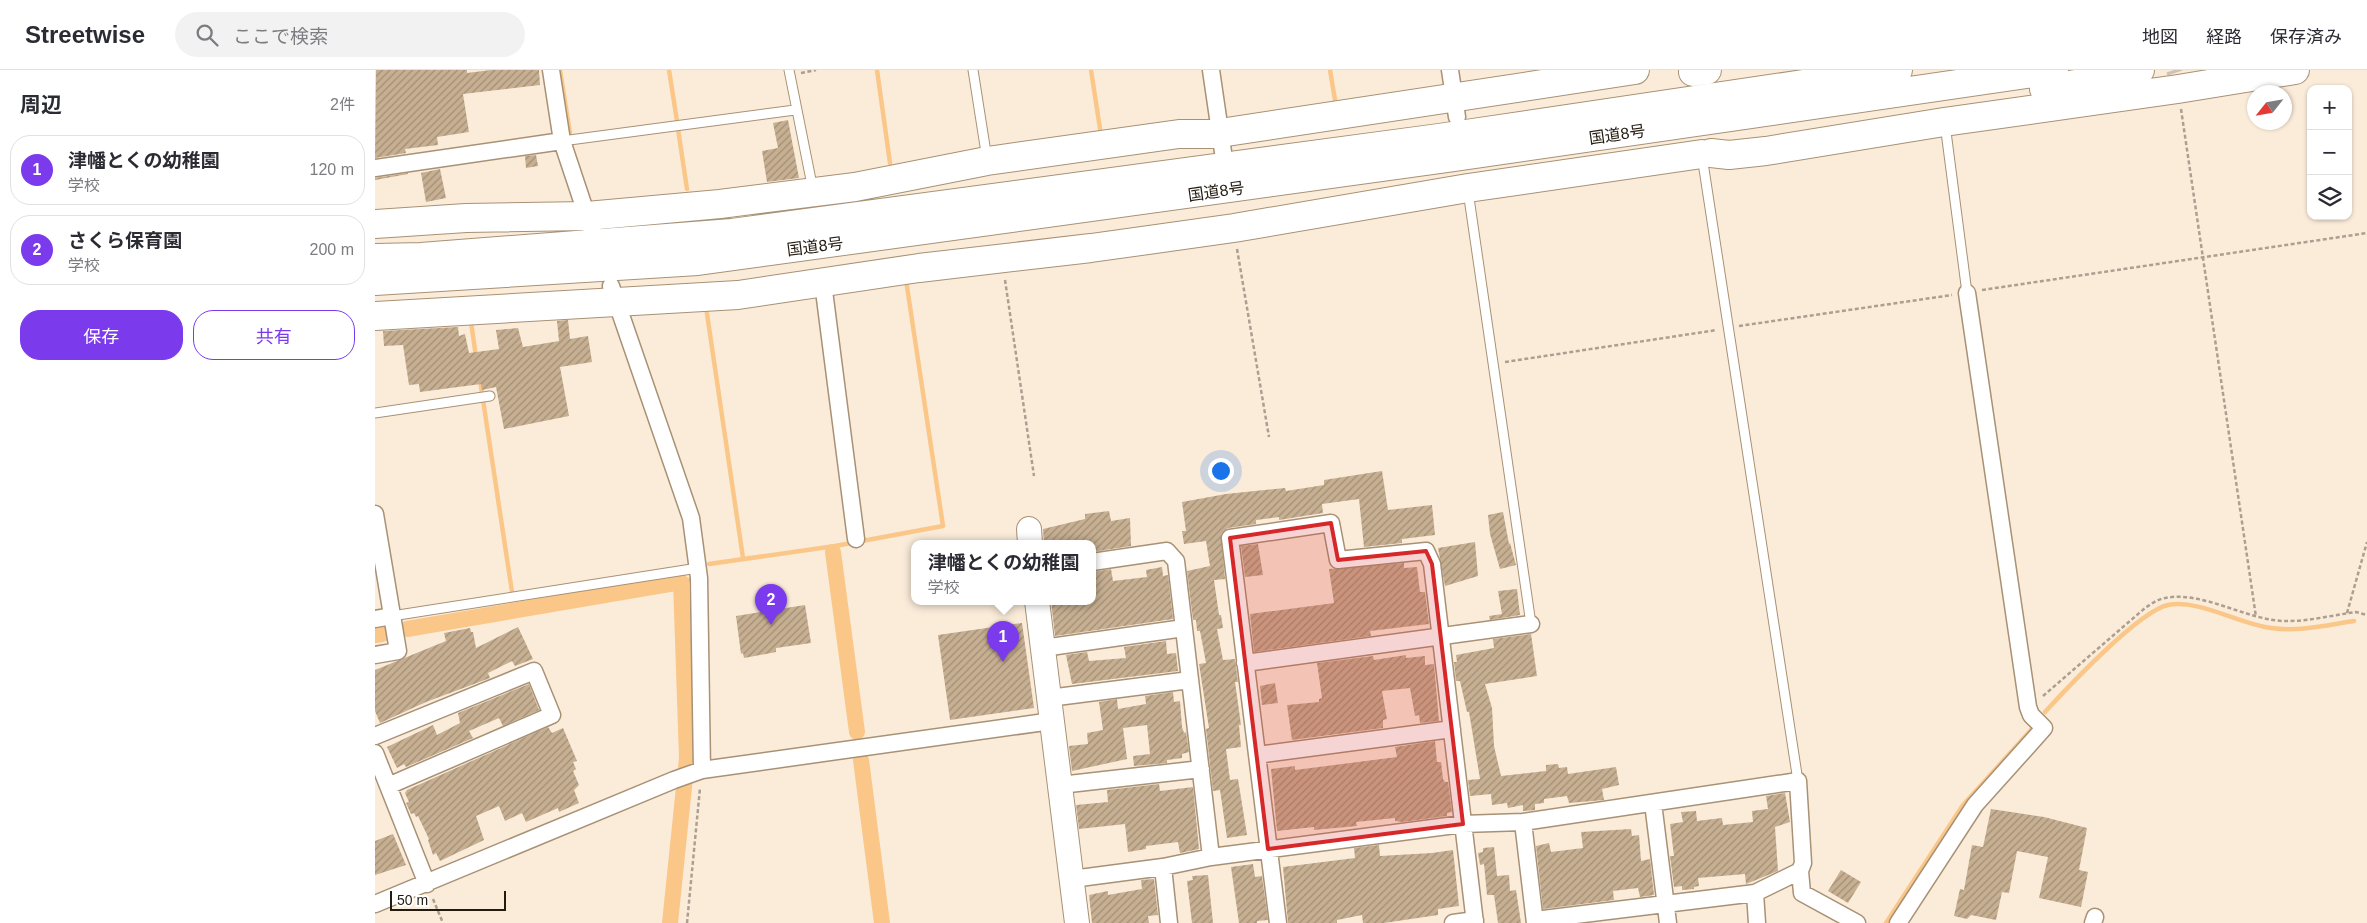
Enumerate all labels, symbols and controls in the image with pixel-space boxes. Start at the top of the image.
search box [175,12,525,57]
text: Streetwise [25,21,145,48]
icon: search [193,21,221,49]
text: ここで検索 [233,26,328,47]
text: 地図 [2142,27,2178,47]
text: 経路 [2206,27,2242,47]
text: 保存済み [2270,27,2342,47]
north arrow [2247,85,2292,130]
map controls [2307,85,2352,220]
button: + [2307,85,2352,130]
text: 周辺 [20,93,62,116]
text: 2件 [330,96,355,113]
street label: 国道8号 [1588,122,1646,147]
button: − [2307,130,2352,175]
text: 津幡とくの幼稚園 [68,150,219,171]
text: 1 [33,161,41,178]
text: 120 m [310,161,354,178]
button: layers [2307,175,2352,220]
text: 学校 [68,177,100,194]
street label: 国道8号 [1187,179,1245,204]
text: さくら保育園 [68,230,182,251]
street label: 国道8号 [786,235,844,258]
text: 2 [33,241,41,258]
text: 200 m [310,241,354,258]
text: 学校 [68,257,100,274]
button: 保存 [20,310,183,360]
button: 共有 [193,310,355,360]
your location [1208,458,1234,484]
popup [911,540,1096,605]
text: 津幡とくの幼稚園 [928,552,1079,573]
text: 学校 [928,579,960,596]
pin: 2 [755,584,787,625]
pin: 1 [987,621,1019,662]
scale bar [390,888,506,911]
text: 50 m [397,892,428,908]

